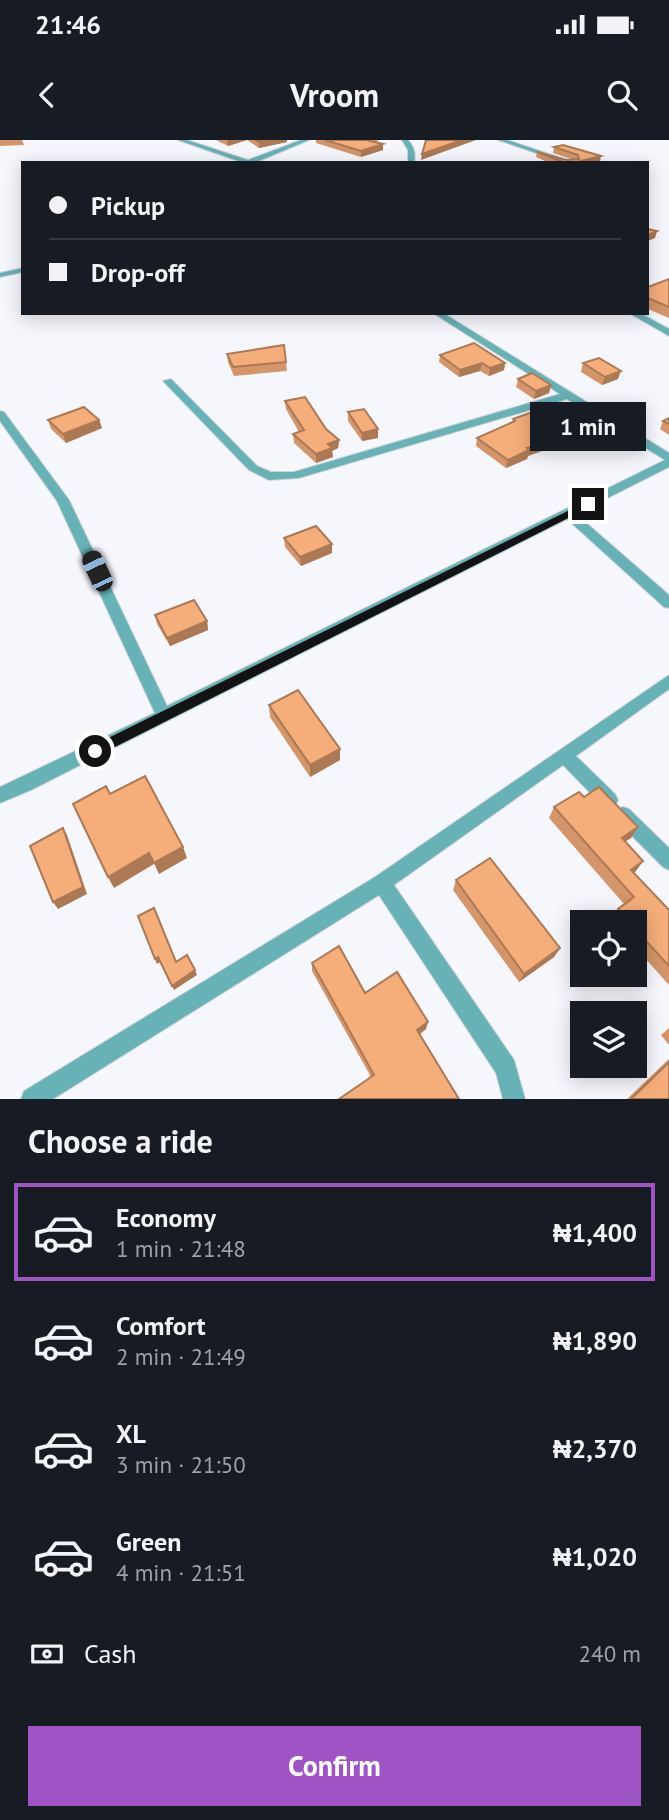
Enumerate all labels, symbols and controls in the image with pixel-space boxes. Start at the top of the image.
text: 21:46 [35,8,101,41]
text: Vroom [290,74,379,116]
icon: back [28,76,66,114]
icon: search [603,76,641,114]
text: Pickup [91,189,165,222]
text: Drop-off [91,256,185,289]
callout: 1 min [530,402,646,452]
text: 1 min [560,412,616,441]
route end [572,488,604,520]
car [79,548,116,594]
route start [79,735,111,767]
map controls [570,910,647,1078]
button: locate [570,910,647,987]
button: layers [570,1001,647,1078]
text: Choose a ride [28,1120,213,1162]
icon: car [32,1201,95,1264]
text: Economy [116,1201,216,1234]
text: ₦1,400 [553,1216,637,1249]
text: 1 min · 21:48 [116,1234,246,1263]
icon: car [32,1309,95,1372]
text: Comfort [116,1309,206,1342]
text: ₦1,890 [553,1324,637,1357]
text: 2 min · 21:49 [116,1342,246,1371]
icon: car [32,1417,95,1480]
text: XL [116,1417,146,1450]
text: ₦2,370 [553,1432,637,1465]
text: 3 min · 21:50 [116,1450,246,1479]
icon: car [32,1525,95,1588]
text: Green [116,1525,181,1558]
text: ₦1,020 [553,1540,637,1573]
text: 4 min · 21:51 [116,1558,246,1587]
icon: cash [28,1635,66,1673]
text: Cash [84,1637,136,1670]
text: 240 m [579,1639,641,1668]
button: Confirm [28,1726,641,1806]

